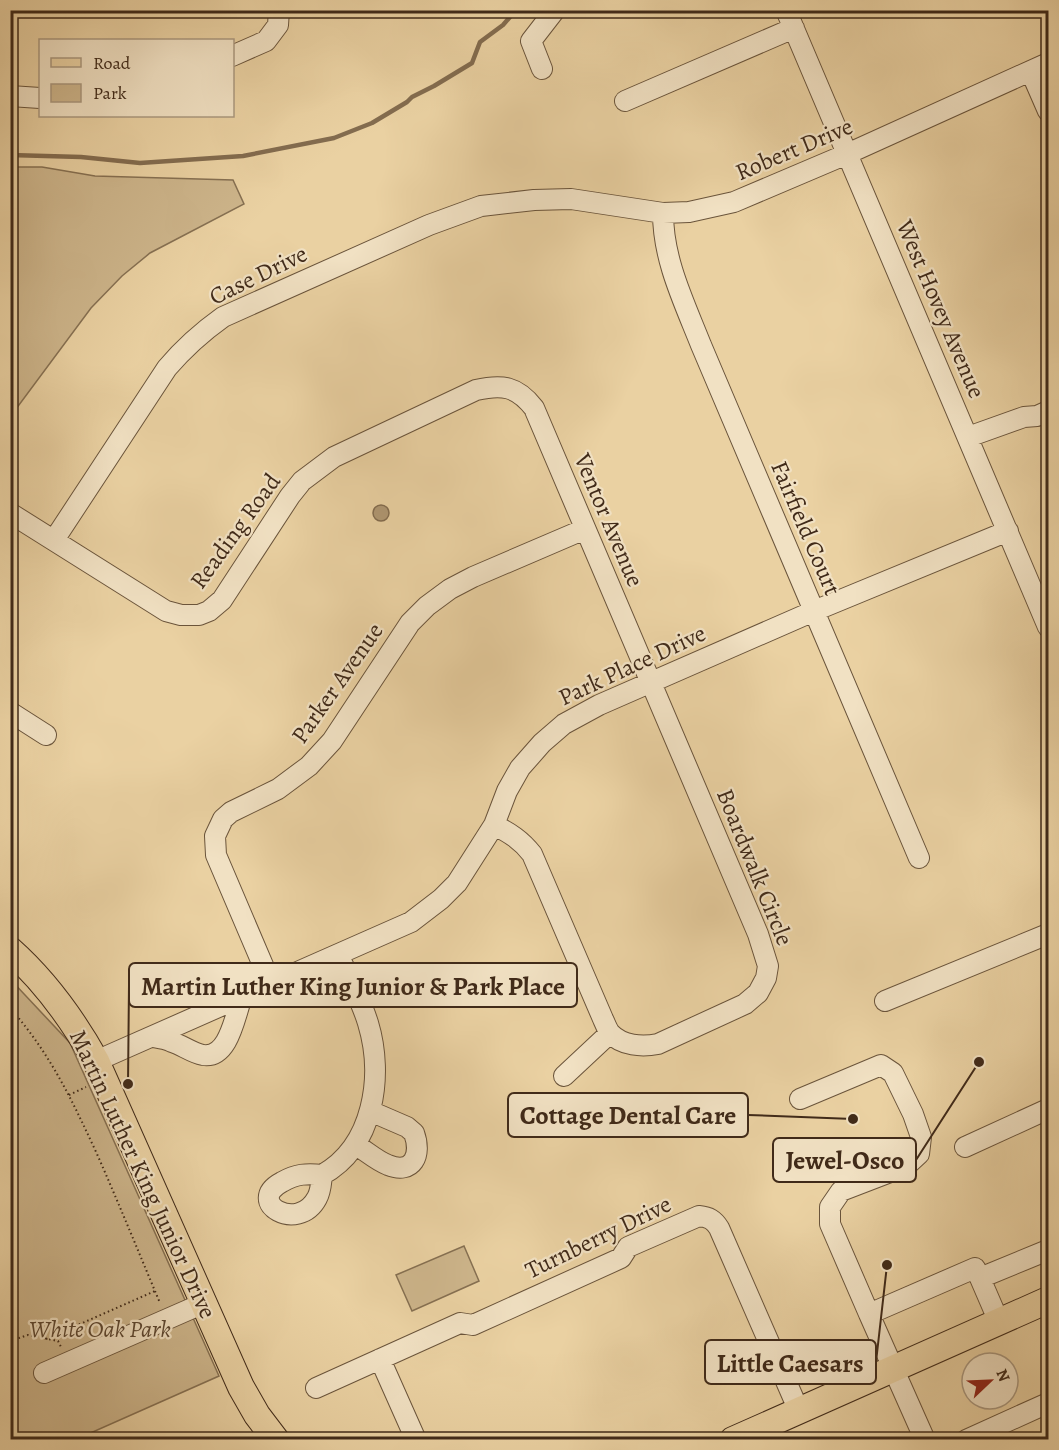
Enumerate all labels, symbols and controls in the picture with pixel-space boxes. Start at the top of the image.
legend [39,39,234,117]
text: Road [93,51,131,75]
text: Park [93,81,127,105]
street label: Robert Drive [730,110,858,188]
street label: West Hovey Avenue [889,214,993,403]
street label: Case Drive [204,238,312,312]
street label: Ventor Avenue [566,447,651,592]
street label: Fairfield Court [763,456,849,600]
street label: Reading Road [182,467,288,595]
street label: Parker Avenue [284,616,390,750]
street label: Park Place Drive [553,617,711,713]
street label: Boardwalk Circle [709,784,801,950]
callout: Martin Luther King Junior & Park Place [129,963,577,1007]
text: Martin Luther King Junior & Park Place [141,969,565,1004]
street label: Martin Luther King Junior Drive [62,1024,224,1324]
callout: Cottage Dental Care [508,1093,748,1137]
text: Cottage Dental Care [520,1098,736,1133]
callout: Jewel-Osco [773,1138,916,1182]
text: Jewel-Osco [785,1143,905,1178]
street label: Turnberry Drive [520,1188,676,1286]
park label: White Oak Park [29,1313,171,1345]
callout: Little Caesars [705,1340,876,1384]
text: Little Caesars [716,1346,864,1381]
north arrow [960,1351,1020,1411]
text: N [990,1366,1015,1386]

